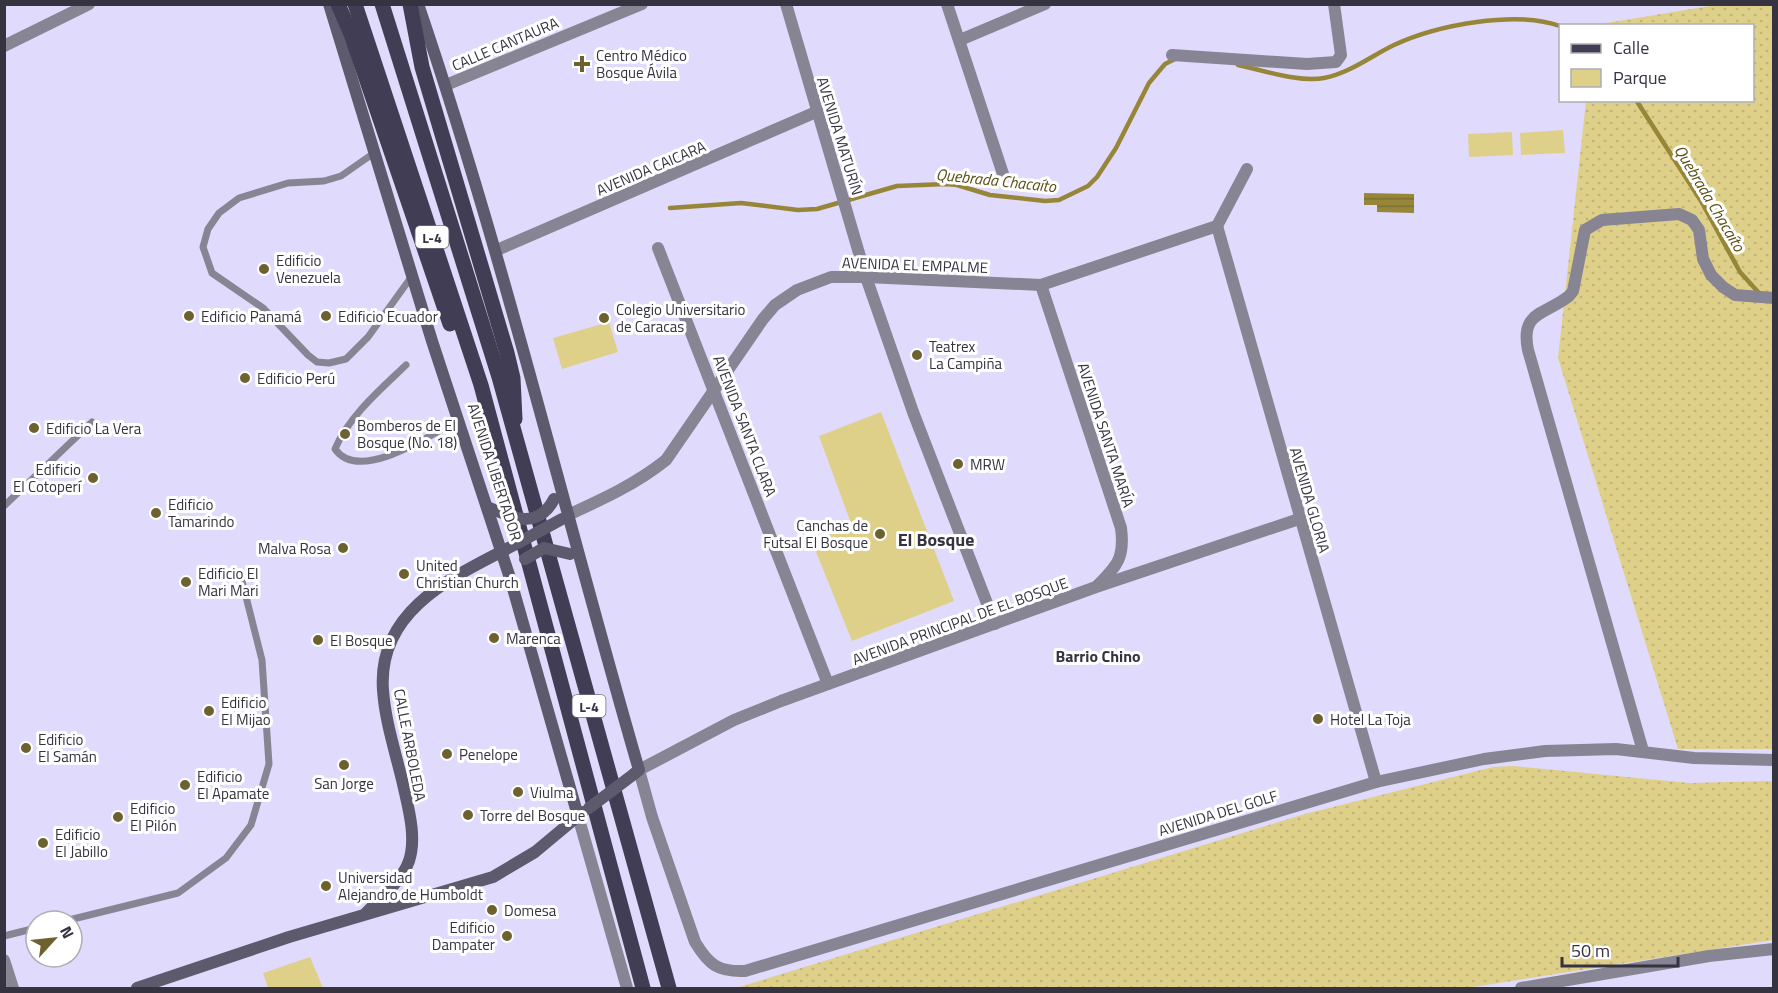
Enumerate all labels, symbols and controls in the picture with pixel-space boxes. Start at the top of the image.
street label: CALLE CANTAURA [448,11,562,77]
legend [1559,24,1754,102]
text: Calle [1613,34,1649,61]
place label: Centro Médico Bosque Ávila [596,44,687,84]
marker: Centro Médico Bosque Ávila [573,55,591,73]
text: Parque [1613,64,1667,91]
street label: AVENIDA MATURÍN [811,74,869,198]
street label: AVENIDA CAICARA [593,135,709,201]
water label: Quebrada Chacaíto [1669,140,1752,257]
water label: Quebrada Chacaíto [935,162,1058,198]
road number: L-4 [416,226,448,248]
place label: Edificio Venezuela [276,249,341,289]
street label: AVENIDA EL EMPALME [842,251,988,279]
marker: Edificio Venezuela [257,262,271,276]
place label: Colegio Universitario de Caracas [616,298,746,338]
place label: Edificio Panamá [201,305,302,328]
place label: Edificio Ecuador [338,305,438,328]
marker: Edificio Panamá [182,309,196,323]
marker: Edificio Ecuador [319,309,333,323]
marker: Colegio Universitario de Caracas [597,311,611,325]
place label: Teatrex La Campiña [929,335,1002,375]
marker: Teatrex La Campiña [910,348,924,362]
street label: AVENIDA SANTA CLARA [707,352,783,500]
street label: AVENIDA SANTA MARÍA [1072,360,1140,510]
place label: Edificio Perú [257,367,335,390]
marker: Edificio Perú [238,371,252,385]
street label: AVENIDA LIBERTADOR [462,400,528,544]
place label: Bomberos de El Bosque (No. 18) [357,414,457,454]
place label: Edificio La Vera [46,417,142,440]
marker: Edificio La Vera [27,421,41,435]
marker: Bomberos de El Bosque (No. 18) [338,427,352,441]
street label: AVENIDA GLORIA [1284,444,1336,556]
place label: MRW [970,453,1005,476]
marker: MRW [951,457,965,471]
place label: Edificio El Cotoperí [13,458,83,498]
marker: Edificio El Cotoperí [86,471,100,485]
place label: Edificio Tamarindo [168,493,235,533]
marker: Edificio Tamarindo [149,506,163,520]
place label: Canchas de Futsal El Bosque [763,514,868,554]
district label: El Bosque [898,526,974,553]
marker: Canchas de Futsal El Bosque [873,527,887,541]
place label: Malva Rosa [258,537,331,560]
marker: Malva Rosa [336,541,350,555]
place label: United Christian Church [416,554,519,594]
place label: Edificio El Mari Mari [198,562,258,602]
marker: United Christian Church [397,567,411,581]
street label: AVENIDA PRINCIPAL DE EL BOSQUE [849,571,1071,671]
marker: Edificio El Mari Mari [179,575,193,589]
place label: Marenca [506,627,561,650]
place label: El Bosque [330,629,393,652]
marker: Marenca [487,631,501,645]
marker: El Bosque [311,633,325,647]
district label: Barrio Chino [1055,644,1141,668]
street label: CALLE ARBOLEDA [388,687,432,803]
place label: Edificio El Mijao [221,691,271,731]
road number: L-4 [572,695,606,717]
marker: Edificio El Mijao [202,704,216,718]
place label: Hotel La Toja [1330,708,1411,731]
marker: Hotel La Toja [1311,712,1325,726]
place label: Edificio El Samán [38,728,97,768]
marker: Edificio El Samán [19,741,33,755]
place label: Penelope [459,743,518,766]
marker: Penelope [440,747,454,761]
marker: San Jorge [337,758,351,772]
place label: Edificio El Apamate [197,765,269,805]
place label: San Jorge [314,772,374,795]
marker: Edificio El Apamate [178,778,192,792]
place label: Viulma [530,781,574,804]
street label: AVENIDA DEL GOLF [1155,784,1281,842]
marker: Viulma [511,785,525,799]
place label: Edificio El Pilón [130,797,177,837]
place label: Torre del Bosque [480,804,585,827]
marker: Torre del Bosque [461,808,475,822]
marker: Edificio El Pilón [111,810,125,824]
place label: Edificio El Jabillo [55,823,108,863]
marker: Edificio El Jabillo [36,836,50,850]
place label: Universidad Alejandro de Humboldt [338,866,484,906]
marker: Universidad Alejandro de Humboldt [319,879,333,893]
place label: Domesa [504,899,557,922]
marker: Domesa [485,903,499,917]
north arrow [24,909,84,969]
place label: Edificio Dampater [432,916,495,956]
text: N [54,922,81,943]
marker: Edificio Dampater [500,929,514,943]
scale bar [1562,930,1678,968]
text: 50 m [1571,937,1610,964]

